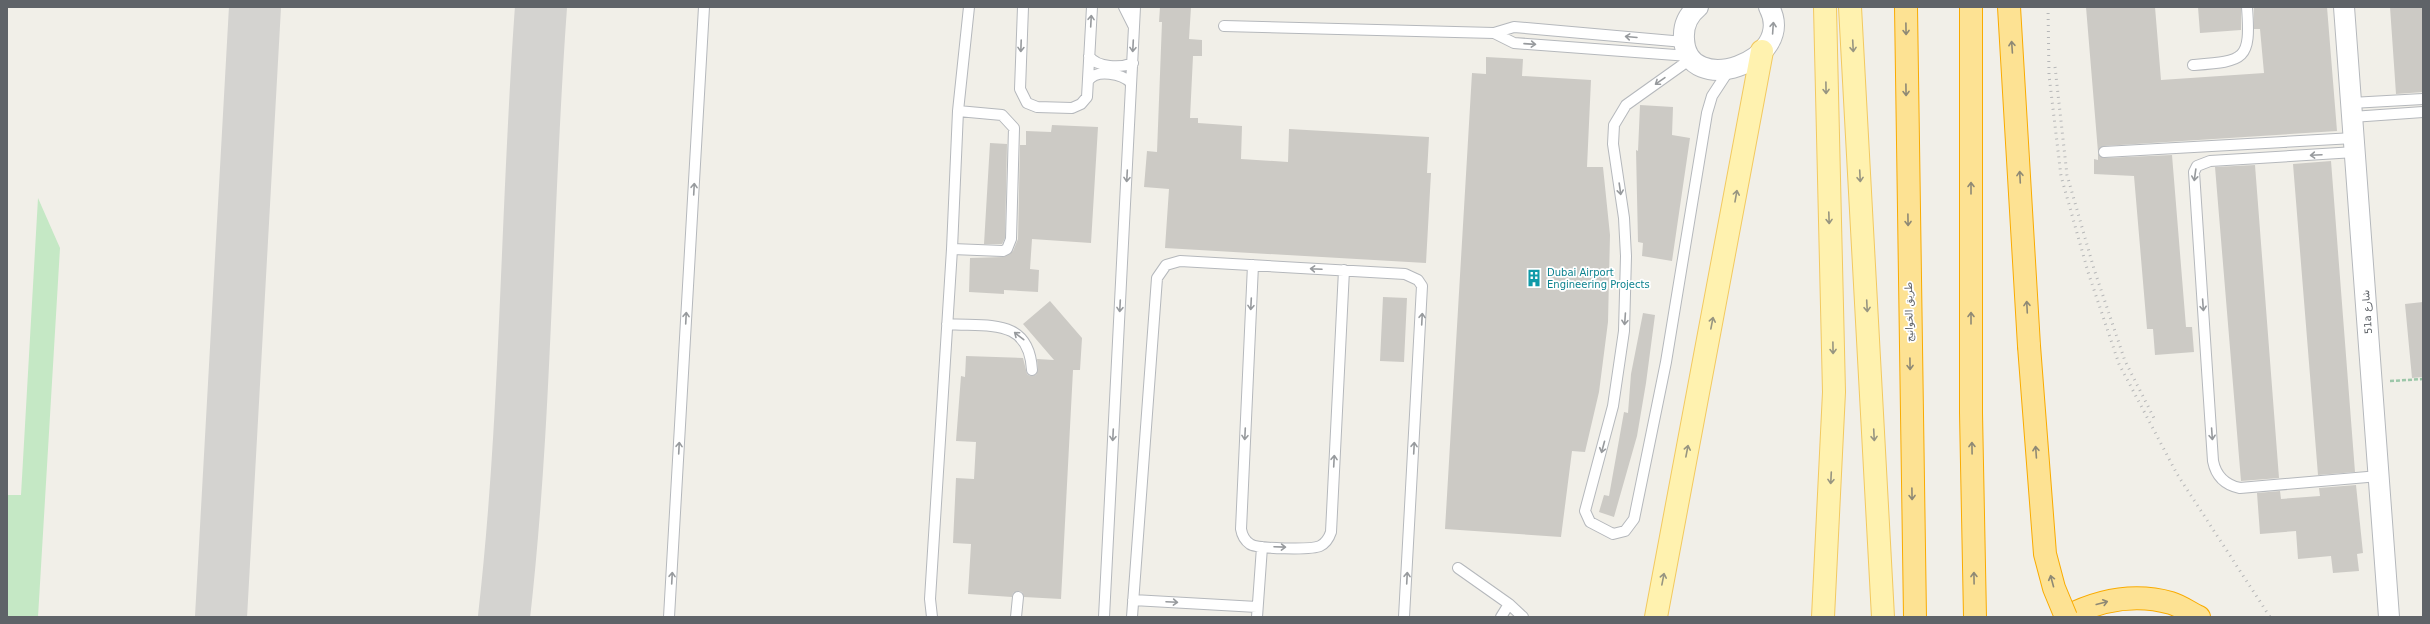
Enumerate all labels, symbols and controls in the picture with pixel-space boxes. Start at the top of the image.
one-way arrow [1088,15,1095,28]
one-way arrow [1770,21,1777,34]
one-way arrow [1902,22,1910,35]
one-way arrow [1625,34,1638,41]
one-way arrow [1018,39,1025,52]
one-way arrow [1130,39,1137,52]
one-way arrow [1849,39,1856,52]
one-way arrow [1523,41,1536,48]
one-way arrow [2009,41,2016,54]
one-way arrow [1654,77,1665,85]
one-way arrow [1822,81,1830,94]
one-way arrow [1902,83,1910,96]
one-way arrow [2310,151,2323,158]
one-way arrow [2191,168,2199,181]
one-way arrow [1123,169,1130,182]
one-way arrow [1856,169,1863,182]
one-way arrow [2016,171,2023,184]
one-way arrow [1616,182,1624,195]
one-way arrow [1967,182,1975,195]
one-way arrow [690,183,697,196]
one-way arrow [1732,189,1740,202]
one-way arrow [1825,211,1833,224]
one-way arrow [1904,213,1912,226]
one-way arrow [1310,265,1323,272]
place label: Dubai Airport Engineering Projects [1547,267,1650,290]
building icon: Dubai Airport Engineering Projects [1524,268,1544,288]
street label: طريق الخوانيج [1903,282,1916,342]
street label: 51a شارع [2360,289,2375,334]
one-way arrow [1248,297,1255,310]
one-way arrow [2199,298,2206,311]
one-way arrow [1116,299,1124,312]
one-way arrow [1863,299,1870,312]
one-way arrow [2023,301,2030,314]
one-way arrow [683,312,690,325]
one-way arrow [1621,312,1628,325]
one-way arrow [1967,312,1975,325]
one-way arrow [1418,313,1425,326]
one-way arrow [1708,317,1716,330]
one-way arrow [1013,332,1024,340]
one-way arrow [1829,341,1837,354]
one-way arrow [1906,357,1914,370]
one-way arrow [1242,427,1249,440]
one-way arrow [2208,427,2215,440]
one-way arrow [1110,428,1117,441]
one-way arrow [1870,428,1877,441]
one-way arrow [1599,440,1607,453]
one-way arrow [675,442,683,455]
one-way arrow [1411,442,1418,455]
one-way arrow [1968,442,1976,455]
one-way arrow [1684,445,1692,458]
one-way arrow [2033,446,2040,459]
one-way arrow [1331,455,1338,468]
one-way arrow [1828,471,1835,484]
one-way arrow [1908,487,1916,500]
one-way arrow [1273,543,1286,551]
one-way arrow [668,572,675,585]
one-way arrow [1403,572,1410,585]
one-way arrow [1970,572,1978,585]
one-way arrow [1660,573,1668,586]
one-way arrow [2048,575,2055,588]
one-way arrow [2095,598,2108,606]
one-way arrow [1165,599,1178,606]

